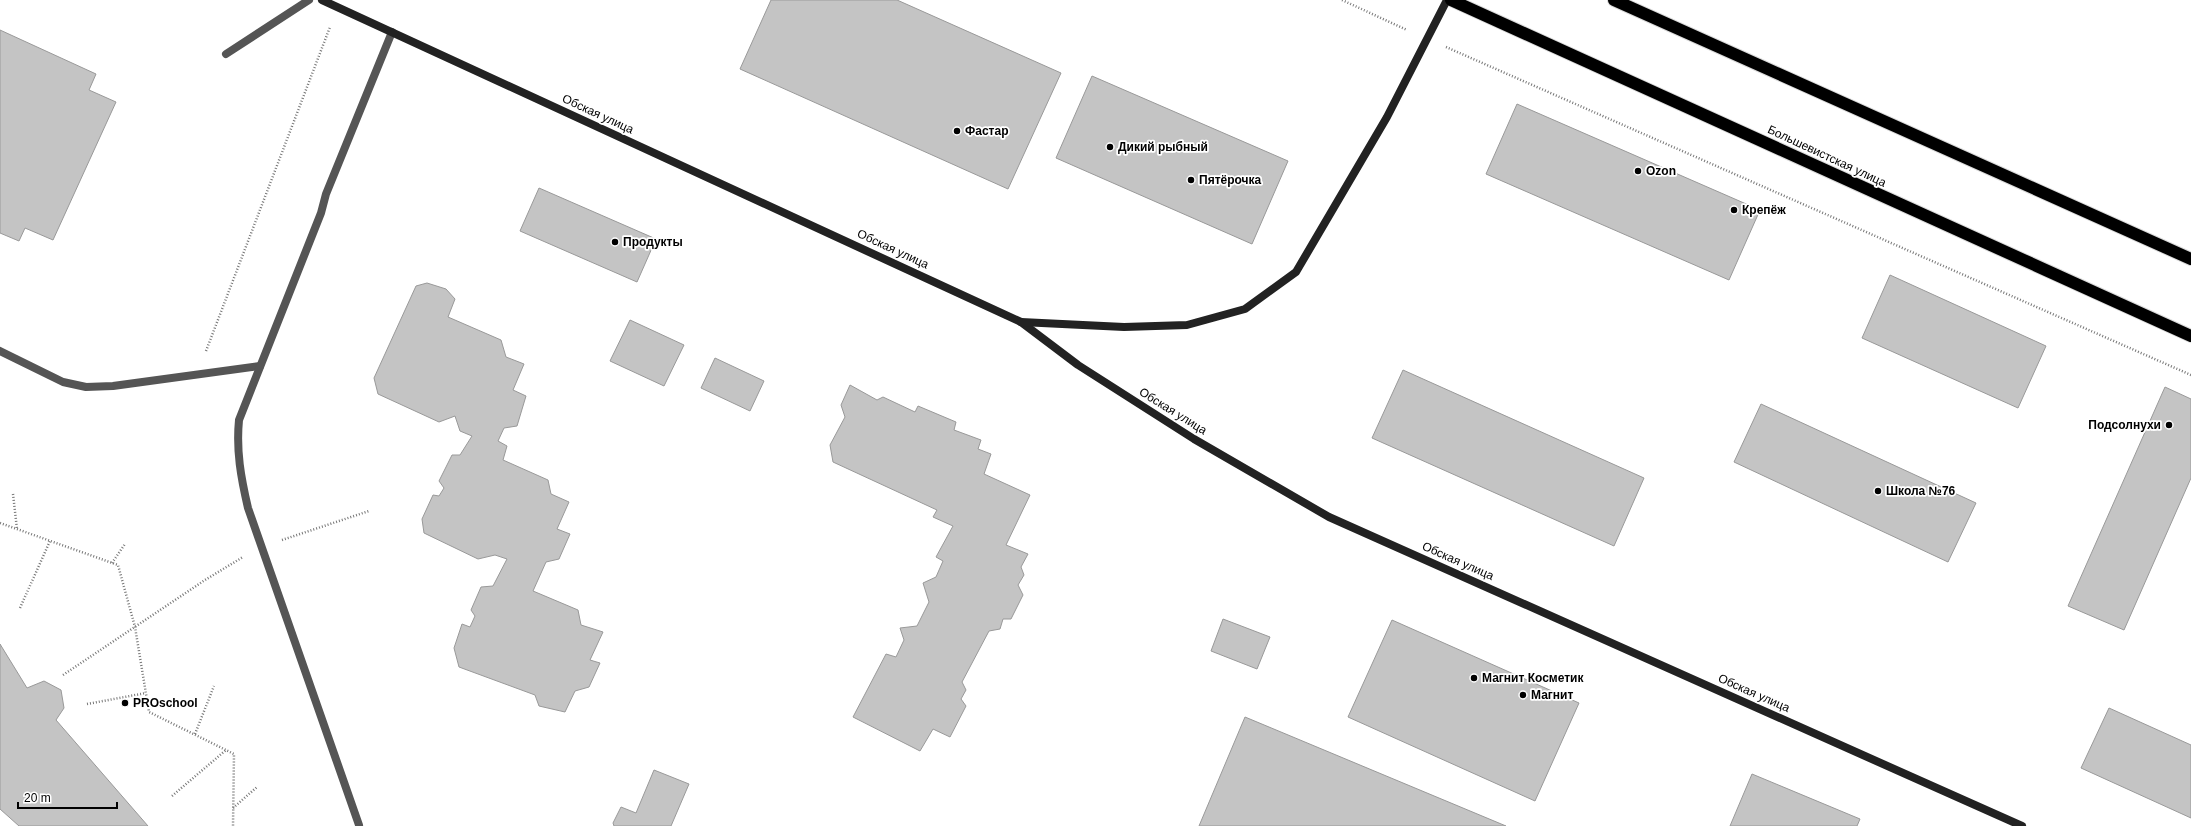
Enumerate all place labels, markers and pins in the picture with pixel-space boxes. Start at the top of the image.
place label: Фастар [965,124,1008,138]
marker: Фастар [952,126,962,136]
place label: Дикий рыбный [1118,140,1208,154]
marker: Дикий рыбный [1105,142,1115,152]
place label: Ozon [1646,164,1676,178]
marker: Ozon [1633,166,1643,176]
place label: Пятёрочка [1199,173,1262,187]
marker: Пятёрочка [1186,175,1196,185]
place label: Крепёж [1742,203,1786,217]
marker: Крепёж [1729,205,1739,215]
place label: Продукты [623,235,683,249]
marker: Продукты [610,237,620,247]
place label: Подсолнухи [2088,418,2161,432]
marker: Подсолнухи [2164,420,2174,430]
place label: Школа №76 [1886,484,1956,498]
marker: Школа №76 [1873,486,1883,496]
place label: Магнит Косметик [1482,671,1584,685]
marker: Магнит Косметик [1469,673,1479,683]
place label: Магнит [1531,688,1573,702]
marker: Магнит [1518,690,1528,700]
place label: PROschool [133,696,198,710]
marker: PROschool [120,698,130,708]

